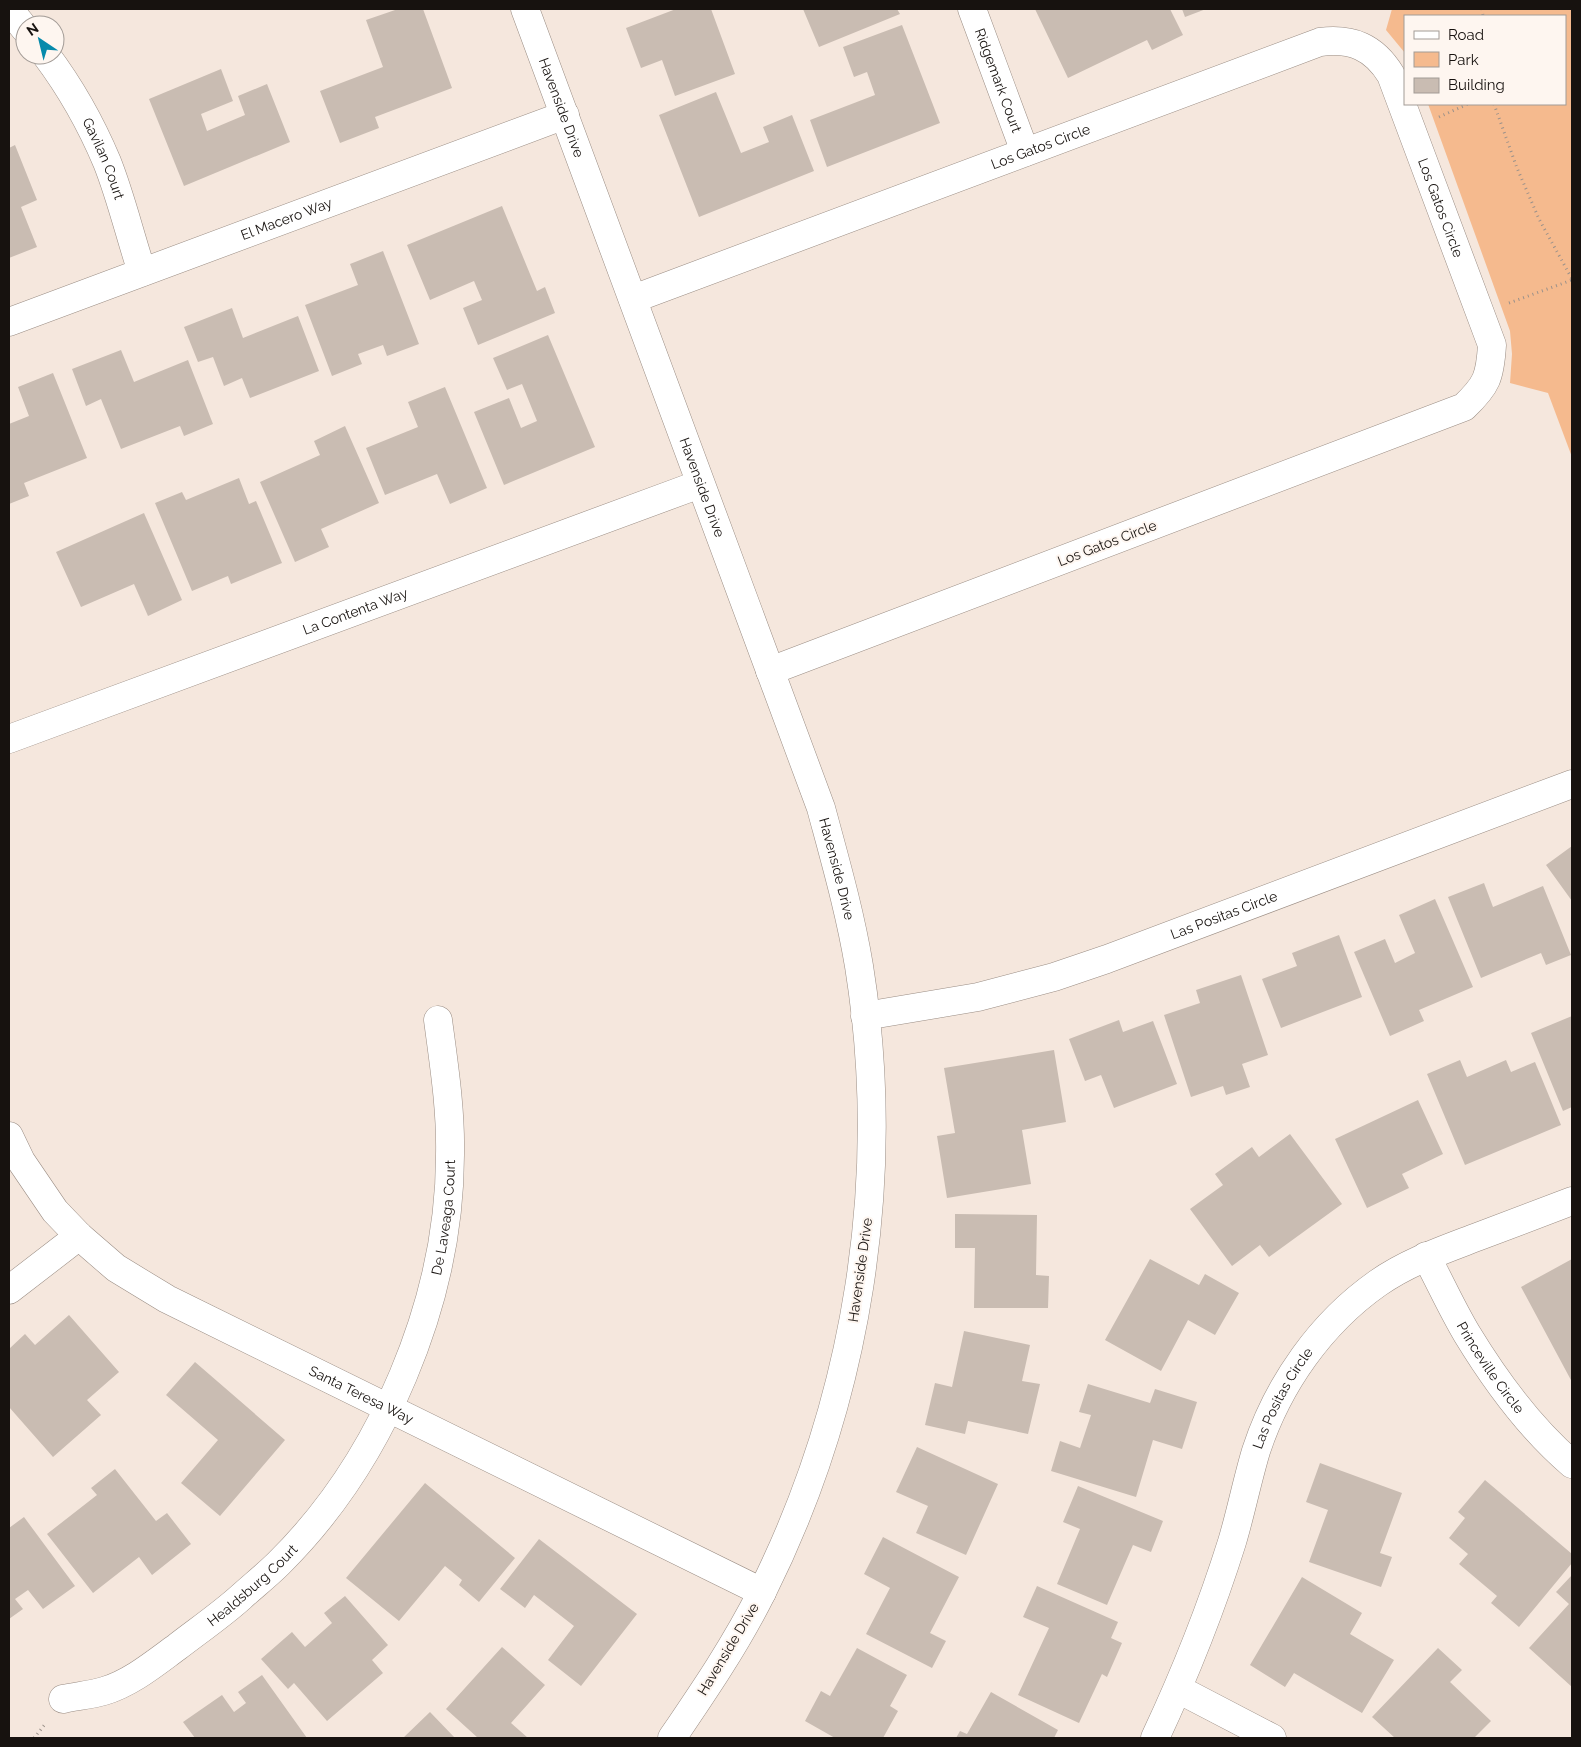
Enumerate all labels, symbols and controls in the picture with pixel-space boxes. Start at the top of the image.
north arrow [15,15,65,65]
legend [1404,15,1566,105]
text: N [24,20,42,39]
street label: Ridgemark Court [972,26,1025,135]
text: Road [1448,26,1484,44]
text: Park [1448,51,1479,69]
street label: Havenside Drive [536,55,587,159]
text: Building [1448,76,1505,94]
street label: Gavilan Court [79,115,128,202]
street label: Los Gatos Circle [989,121,1092,172]
street label: Los Gatos Circle [1415,156,1466,260]
street label: El Macero Way [238,194,335,243]
street label: Havenside Drive [676,435,728,539]
street label: Los Gatos Circle [1055,517,1159,569]
street label: La Contenta Way [300,584,410,638]
street label: Havenside Drive [816,816,858,922]
street label: Las Positas Circle [1168,888,1279,942]
street label: De Laveaga Court [428,1159,458,1277]
street label: Havenside Drive [845,1217,875,1323]
street label: Princeville Circle [1454,1319,1528,1416]
street label: Las Positas Circle [1249,1344,1316,1451]
street label: Santa Teresa Way [306,1362,416,1427]
street label: Healdsburg Court [204,1541,301,1629]
street label: Havenside Drive [694,1600,762,1698]

